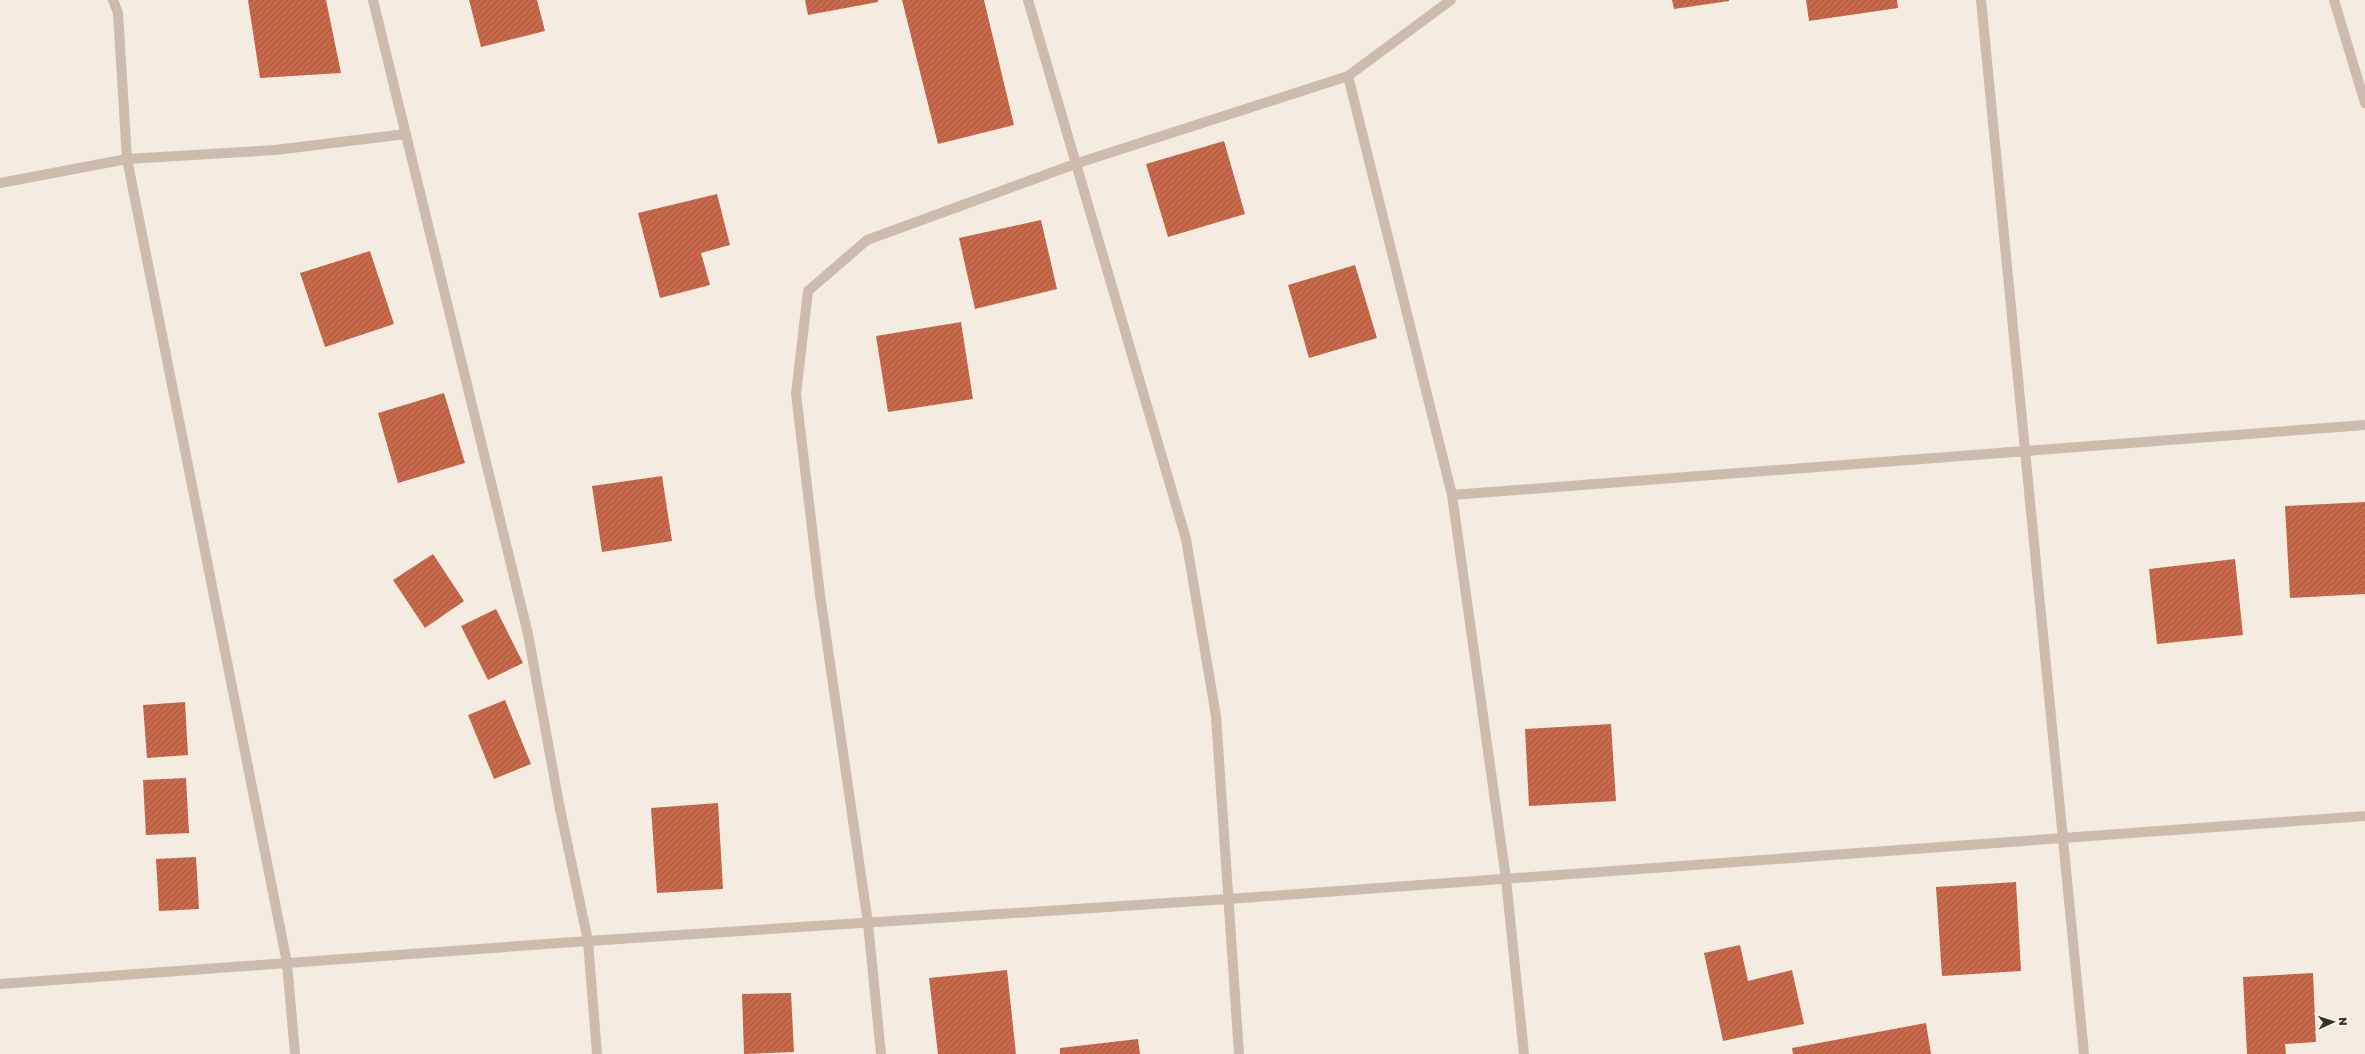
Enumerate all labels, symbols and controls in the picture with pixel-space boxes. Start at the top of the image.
north arrow [2313,1002,2353,1042]
text: N [2337,1017,2350,1026]

